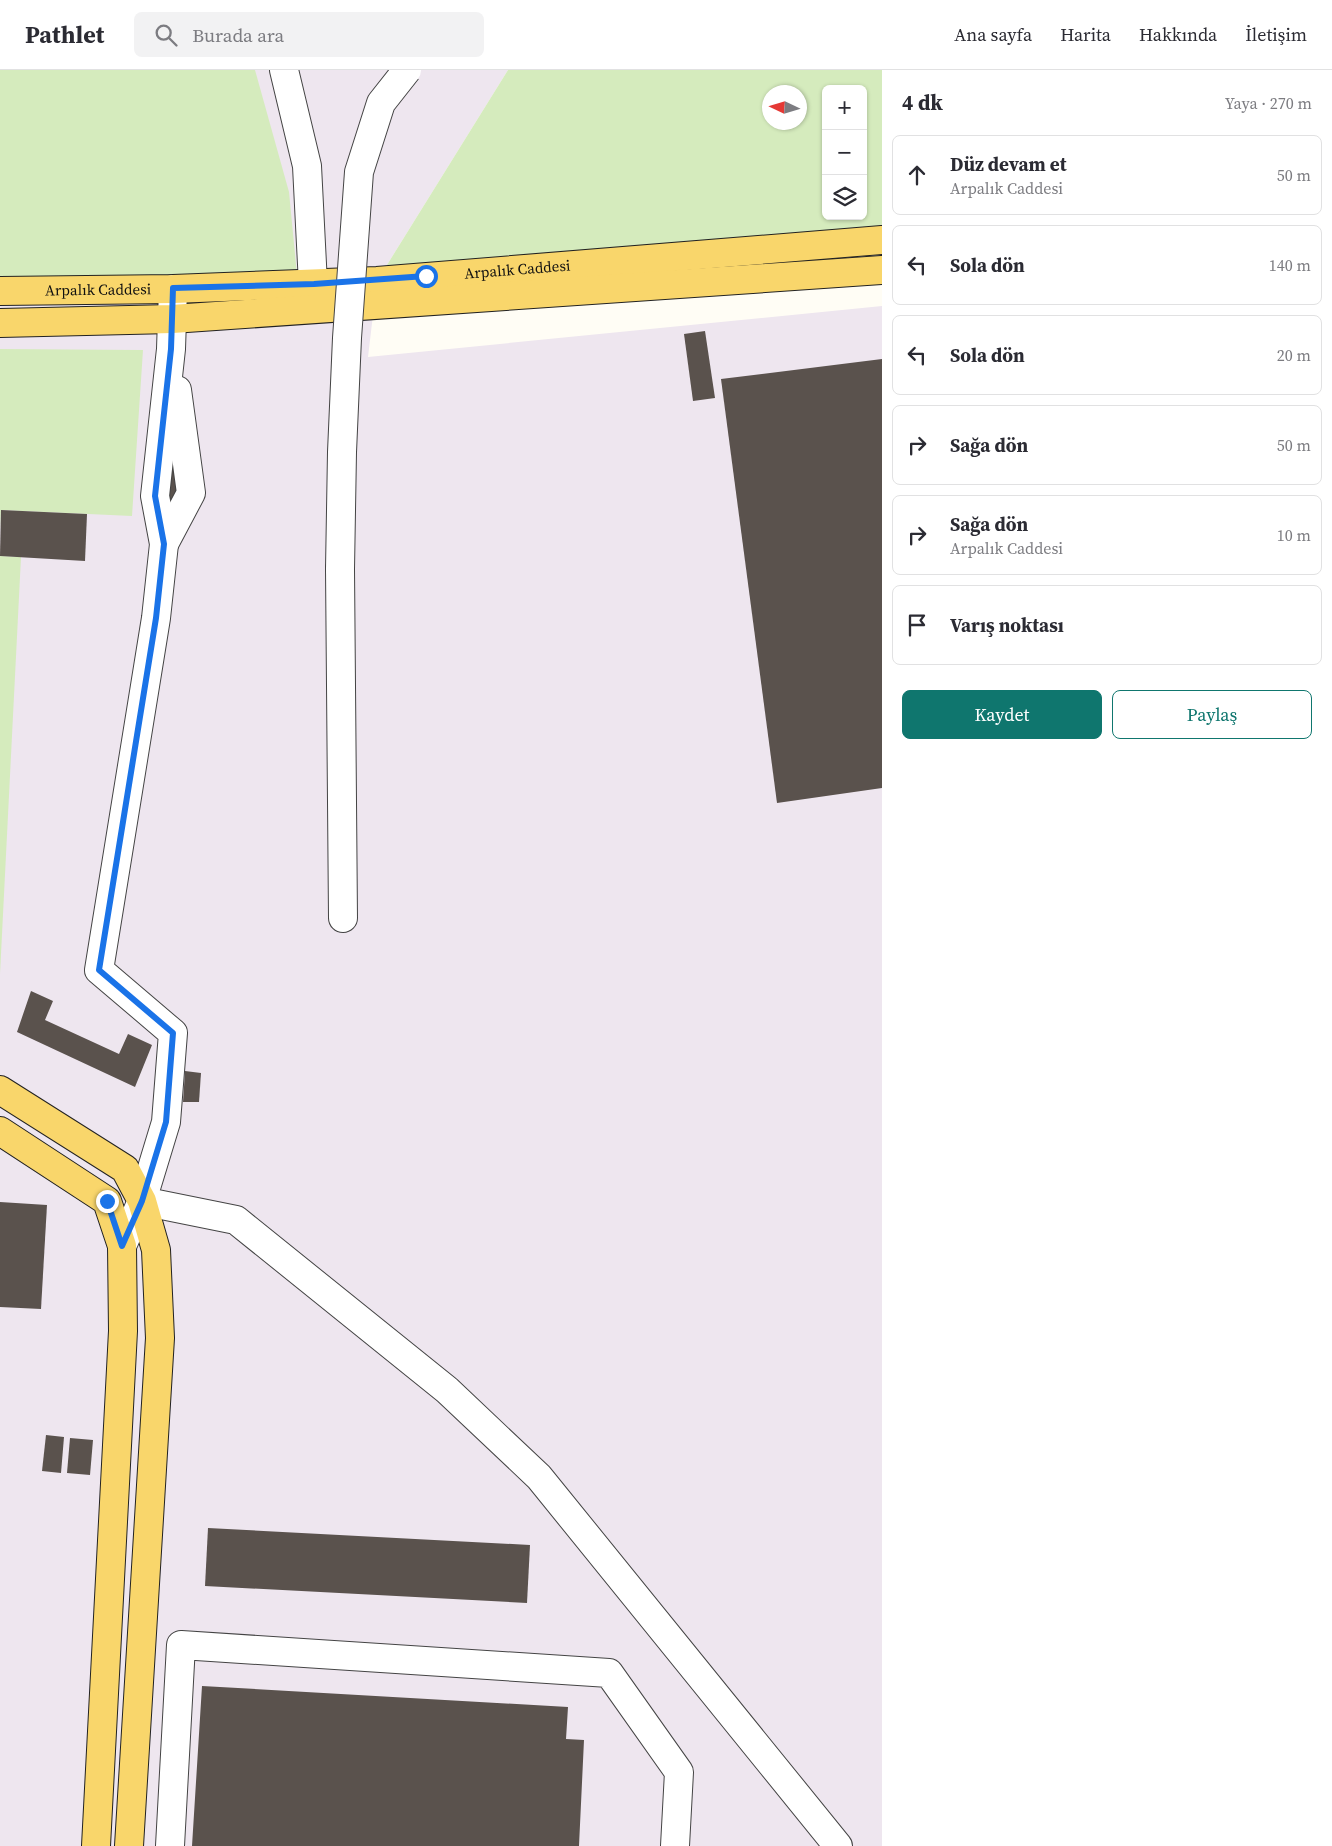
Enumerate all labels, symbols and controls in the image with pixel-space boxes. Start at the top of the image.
search box [134,12,484,57]
text: Pathlet [25,18,104,51]
icon: search [152,21,180,49]
text: Burada ara [192,22,284,48]
text: Ana sayfa [954,22,1032,47]
text: Harita [1060,22,1111,47]
text: Hakkında [1139,22,1217,47]
text: İletişim [1245,22,1307,47]
north arrow [762,85,807,130]
map controls [822,85,867,220]
button: + [822,85,867,130]
text: 4 dk [902,88,943,117]
text: Yaya · 270 m [1225,92,1312,114]
button: − [822,130,867,175]
text: Düz devam et [950,151,1067,177]
icon: ahead [903,161,931,189]
text: 50 m [1277,164,1311,186]
button: layers [822,175,867,220]
text: Arpalık Caddesi [950,177,1063,199]
icon: left [903,251,931,279]
text: Sola dön [950,252,1025,278]
street label: Arpalık Caddesi [464,254,571,284]
text: 140 m [1269,254,1311,276]
route start [415,265,438,288]
street label: Arpalık Caddesi [45,278,151,300]
icon: left [903,341,931,369]
text: Sola dön [950,342,1025,368]
text: 20 m [1277,344,1311,366]
icon: right [903,431,931,459]
text: Sağa dön [950,432,1028,458]
text: 50 m [1277,434,1311,456]
text: Sağa dön [950,511,1028,537]
icon: right [903,521,931,549]
text: 10 m [1277,524,1311,546]
text: Arpalık Caddesi [950,537,1063,559]
icon: arrive [903,611,931,639]
text: Varış noktası [950,612,1064,638]
button: Kaydet [902,690,1102,739]
button: Paylaş [1112,690,1312,739]
route end [96,1190,119,1213]

